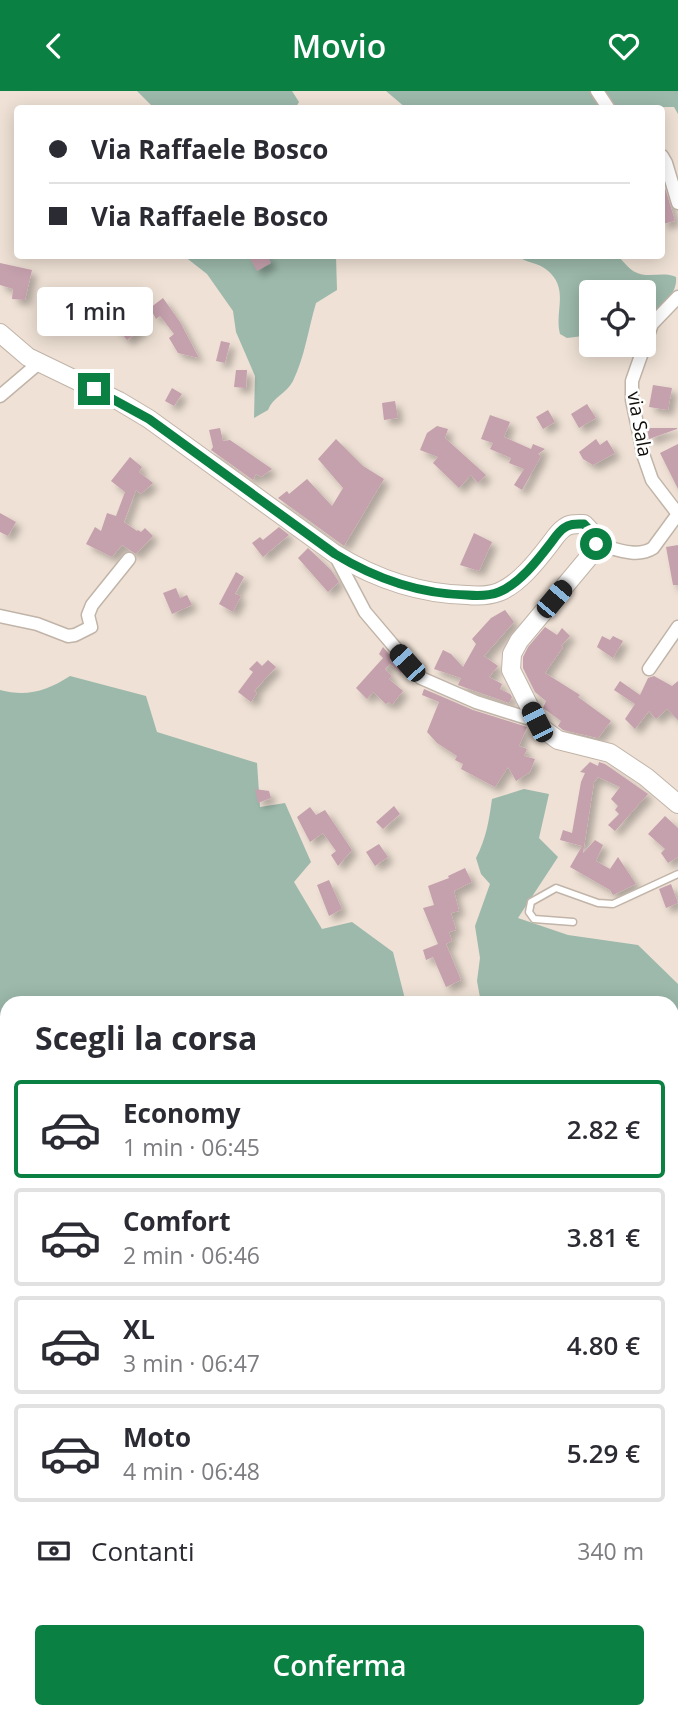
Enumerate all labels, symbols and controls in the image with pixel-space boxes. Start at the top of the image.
text: Movio [292,24,386,67]
icon: back [35,27,73,65]
icon: heart [605,27,643,65]
text: Via Raffaele Bosco [91,131,328,167]
text: Via Raffaele Bosco [91,198,328,234]
map controls [579,280,656,357]
button: locate [579,280,656,357]
callout: 1 min [36,287,152,337]
text: 1 min [64,295,126,327]
route end [78,373,110,405]
street label: via Sala [621,389,659,459]
route start [580,528,612,560]
car [533,576,576,622]
car [386,640,429,686]
car [519,699,556,745]
text: Scegli la corsa [35,1016,257,1059]
text: Economy [123,1095,241,1131]
icon: car [39,1098,102,1161]
text: 2.82 € [567,1111,640,1147]
text: 1 min · 06:45 [123,1131,260,1163]
text: Comfort [123,1203,230,1239]
icon: car [39,1206,102,1269]
text: 3.81 € [567,1219,640,1255]
text: 2 min · 06:46 [123,1239,260,1271]
text: XL [123,1311,155,1347]
icon: car [39,1314,102,1377]
text: 4.80 € [567,1327,640,1363]
text: 3 min · 06:47 [123,1347,260,1379]
text: Moto [123,1419,191,1455]
icon: car [39,1422,102,1485]
text: 5.29 € [567,1435,640,1471]
text: 4 min · 06:48 [123,1455,260,1487]
icon: cash [35,1532,73,1570]
text: Contanti [91,1533,194,1569]
text: 340 m [577,1535,644,1567]
button: Conferma [35,1625,644,1705]

